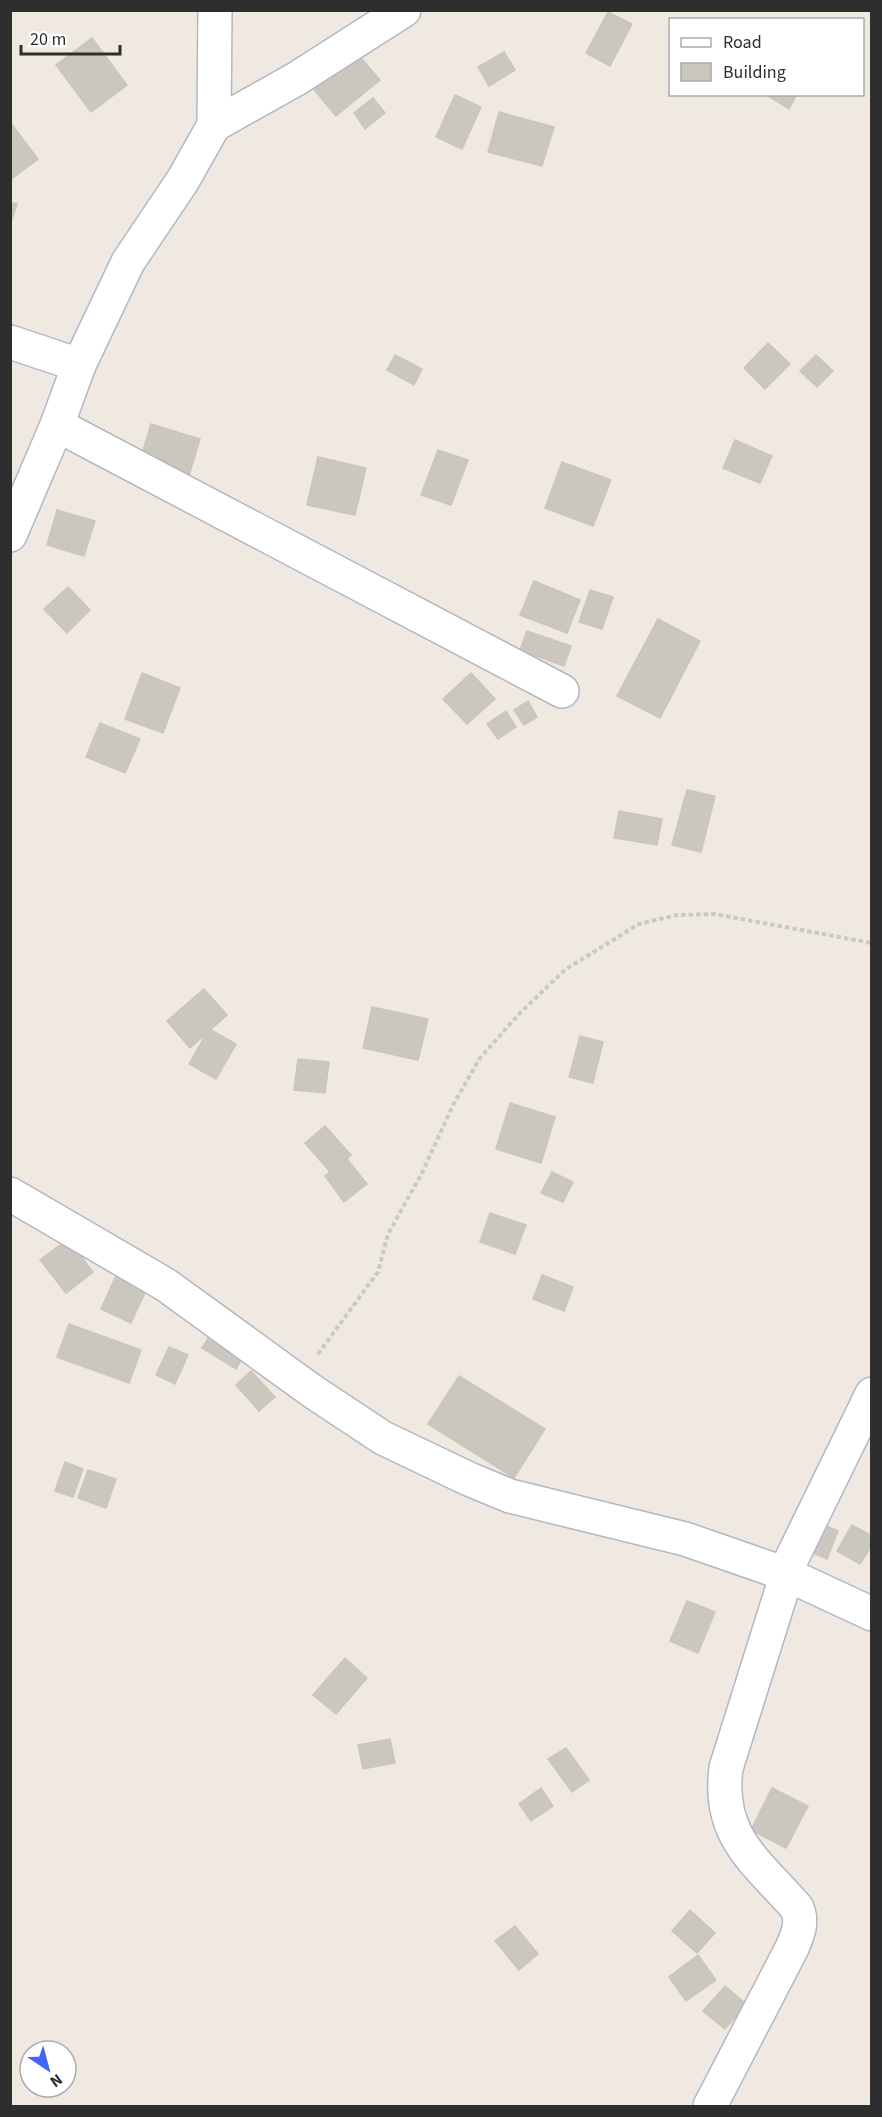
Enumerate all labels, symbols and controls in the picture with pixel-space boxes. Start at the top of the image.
scale bar [21,18,120,56]
legend [669,18,864,96]
text: 20 m [30,27,66,52]
text: Road [723,30,762,55]
text: Building [723,60,786,85]
north arrow [18,2039,78,2099]
text: N [45,2068,67,2092]

